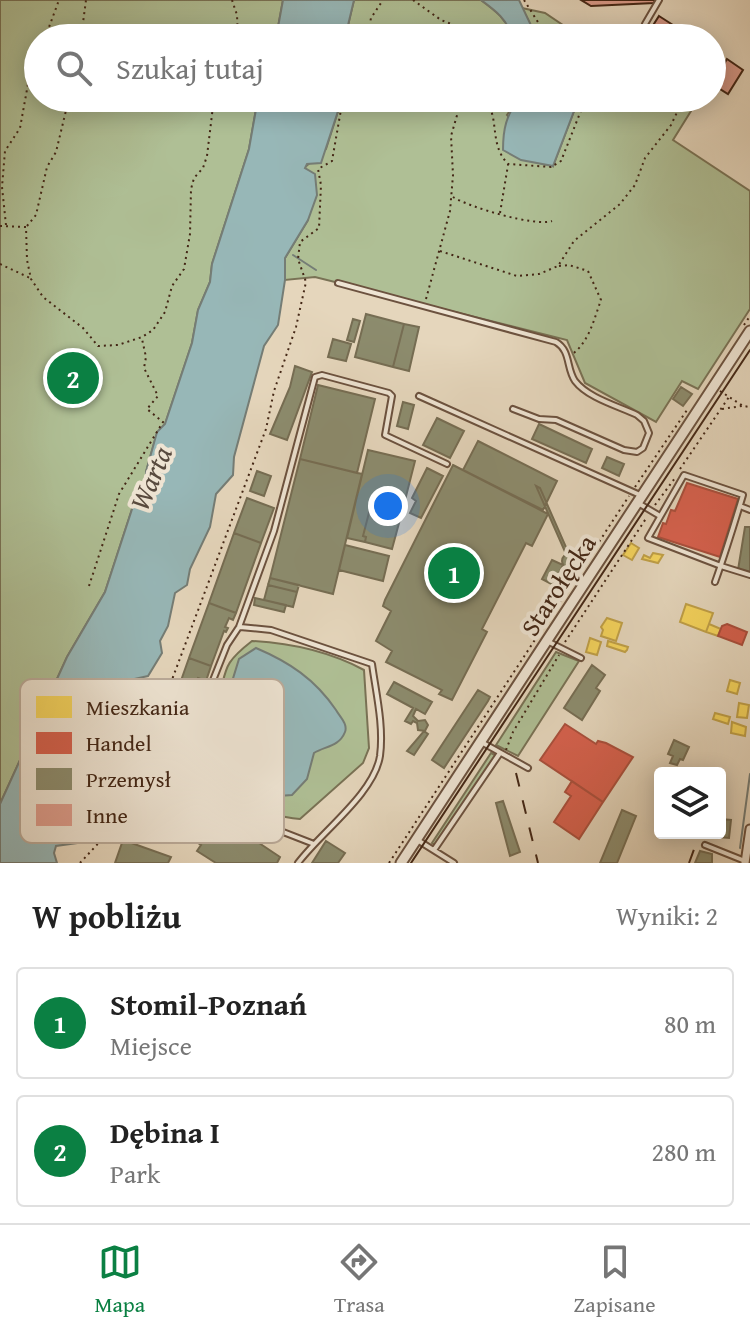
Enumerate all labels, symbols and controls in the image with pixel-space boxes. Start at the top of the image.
search box [24,24,726,112]
icon: search [52,46,96,90]
text: Szukaj tutaj [116,46,264,90]
pin: 2 [47,348,99,408]
water label: Warta [118,440,182,516]
your location [368,486,408,526]
street label: Starołęcka [511,526,606,644]
pin: 1 [428,543,480,603]
legend [20,679,284,843]
text: Mieszkania [86,691,190,723]
text: Handel [86,727,152,759]
text: Przemysł [86,763,172,795]
map controls [654,767,726,839]
button: layers [654,767,726,839]
text: Inne [86,799,128,831]
text: W pobliżu [32,891,181,940]
text: Wyniki: 2 [616,896,718,935]
text: Stomil-Poznań [110,982,307,1026]
text: 1 [53,1004,67,1043]
text: 80 m [664,1004,716,1043]
text: Miejsce [110,1026,192,1065]
text: Dębina I [110,1110,220,1154]
text: 2 [53,1132,67,1171]
text: 280 m [651,1132,716,1171]
text: Park [110,1154,160,1193]
tab: Mapa [94,1240,145,1320]
tab: Trasa [334,1240,385,1320]
tab: Zapisane [574,1240,656,1320]

